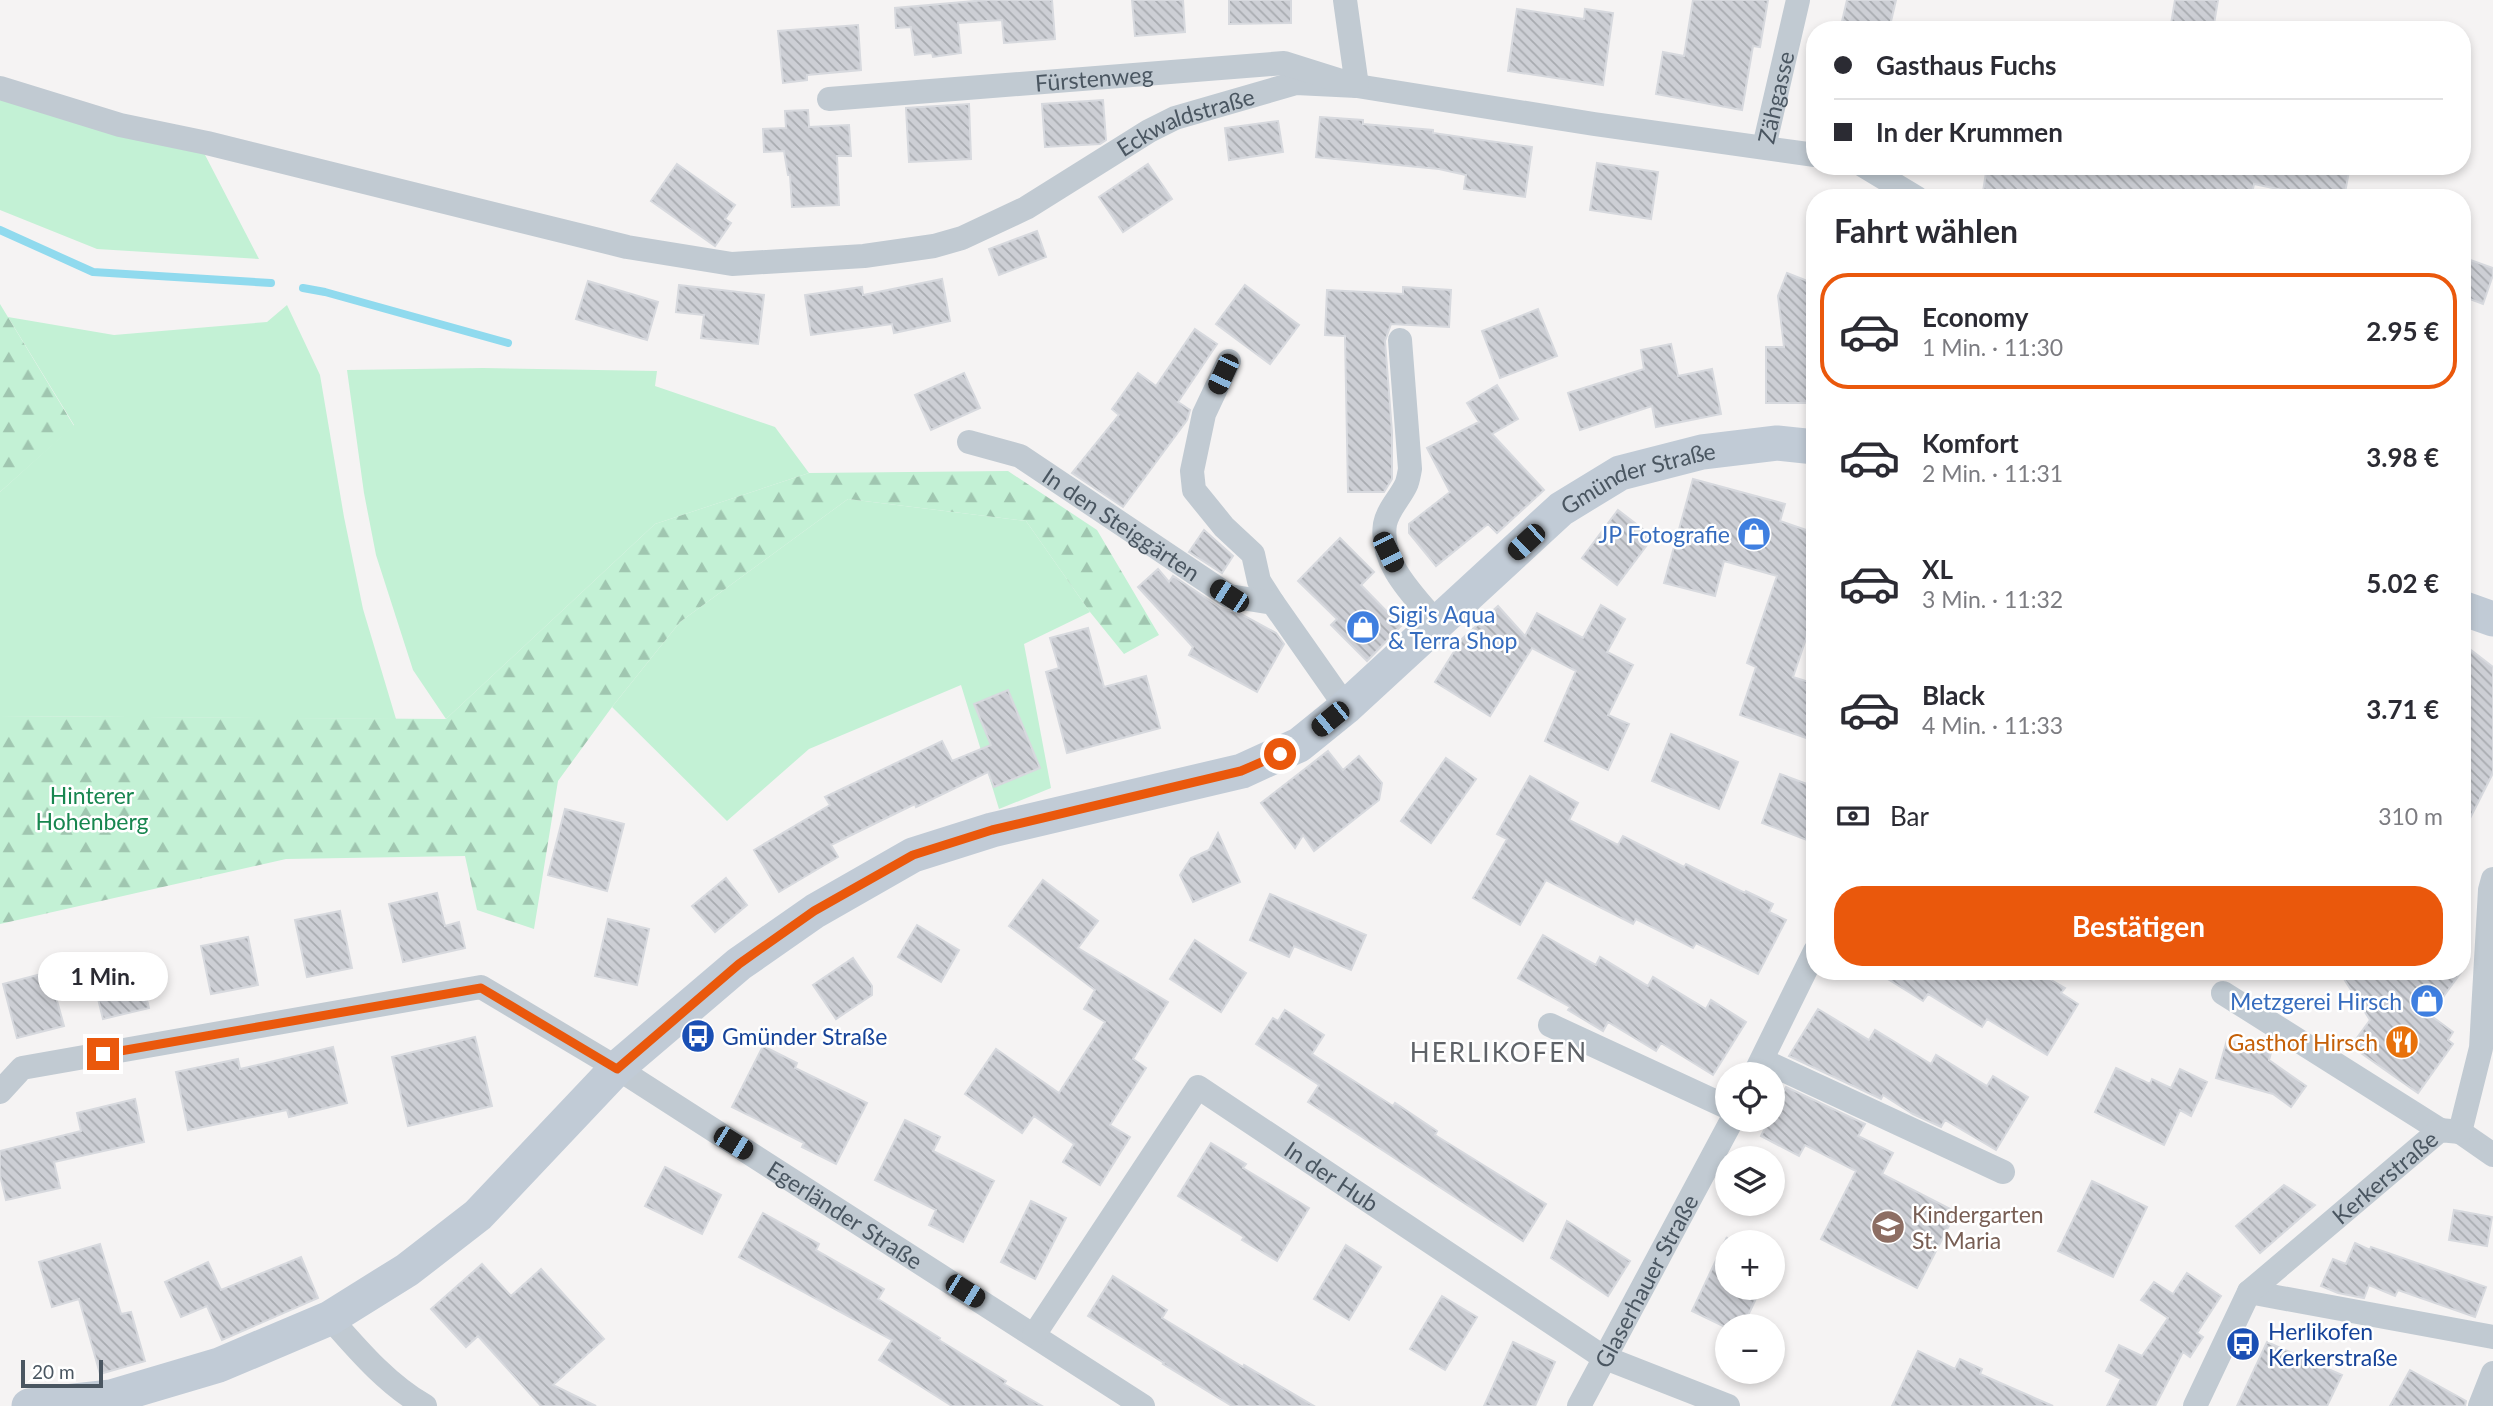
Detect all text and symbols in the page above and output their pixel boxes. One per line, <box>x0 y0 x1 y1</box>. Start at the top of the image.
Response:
street label: Zähgasse <box>1751 49 1800 146</box>
text: Gasthaus Fuchs <box>1876 49 2057 81</box>
street label: Fürstenweg <box>1034 59 1154 97</box>
street label: Eckwaldstraße <box>1111 82 1257 162</box>
text: In der Krummen <box>1876 116 2063 148</box>
text: Fahrt wählen <box>1834 211 2018 250</box>
icon: car <box>1838 300 1901 363</box>
text: Economy <box>1922 301 2028 333</box>
text: 2.95 € <box>2366 315 2439 347</box>
text: 1 Min. · 11:30 <box>1922 333 2063 361</box>
car <box>1205 351 1242 397</box>
icon: car <box>1838 426 1901 489</box>
text: Komfort <box>1922 427 2019 459</box>
street label: Gmünder Straße <box>1555 436 1717 520</box>
text: 3.98 € <box>2366 441 2439 473</box>
text: 2 Min. · 11:31 <box>1922 459 2063 487</box>
street label: In den Steiggärten <box>1037 461 1206 587</box>
shop icon: JP Fotografie <box>1735 515 1773 553</box>
car <box>1504 520 1549 564</box>
place label: JP Fotografie <box>1598 520 1730 548</box>
car <box>1370 529 1407 575</box>
icon: car <box>1838 552 1901 615</box>
text: XL <box>1922 553 1953 585</box>
text: 5.02 € <box>2366 567 2439 599</box>
car <box>1206 576 1253 616</box>
text: 3 Min. · 11:32 <box>1922 585 2063 613</box>
place label: Sigi's Aqua & Terra Shop <box>1388 600 1517 654</box>
shop icon: Sigi's Aqua & Terra Shop <box>1344 608 1382 646</box>
icon: car <box>1838 678 1901 741</box>
text: Black <box>1922 679 1985 711</box>
text: 3.71 € <box>2366 693 2439 725</box>
car <box>1308 698 1353 740</box>
text: 4 Min. · 11:33 <box>1922 711 2063 739</box>
route start <box>1264 738 1296 770</box>
park label: Hinterer Hohenberg <box>35 781 149 835</box>
icon: cash <box>1834 797 1872 835</box>
text: Bar <box>1890 800 1929 832</box>
text: 310 m <box>2378 802 2443 830</box>
button: Bestätigen <box>1834 886 2443 966</box>
callout: 1 Min. <box>38 953 168 1002</box>
text: 1 Min. <box>71 962 135 990</box>
shop icon: Metzgerei Hirsch <box>2408 982 2446 1020</box>
place label: Metzgerei Hirsch <box>2230 987 2402 1015</box>
bus stop icon: Gmünder Straße <box>679 1017 717 1055</box>
place label: Gmünder Straße <box>722 1022 887 1050</box>
restaurant icon: Gasthof Hirsch <box>2383 1023 2421 1061</box>
place label: Gasthof Hirsch <box>2228 1028 2378 1056</box>
district label: HERLIKOFEN <box>1410 1036 1588 1068</box>
route end <box>87 1038 119 1070</box>
map controls <box>1715 1062 1785 1384</box>
button: locate <box>1715 1062 1785 1132</box>
car <box>710 1123 757 1163</box>
street label: Kerkerstraße <box>2326 1124 2443 1230</box>
street label: In der Hub <box>1279 1135 1384 1217</box>
button: layers <box>1715 1146 1785 1216</box>
street label: Egerländer Straße <box>762 1154 928 1275</box>
street label: Glaserhauer Straße <box>1588 1189 1704 1372</box>
place label: Kindergarten St. Maria <box>1912 1200 2044 1254</box>
school or university icon: Kindergarten St. Maria <box>1869 1208 1907 1246</box>
button: + <box>1715 1230 1785 1300</box>
car <box>942 1271 989 1311</box>
button: − <box>1715 1314 1785 1384</box>
place label: Herlikofen Kerkerstraße <box>2268 1317 2398 1371</box>
bus stop icon: Herlikofen Kerkerstraße <box>2224 1325 2262 1363</box>
scale bar <box>21 1357 103 1389</box>
text: 20 m <box>32 1360 75 1383</box>

